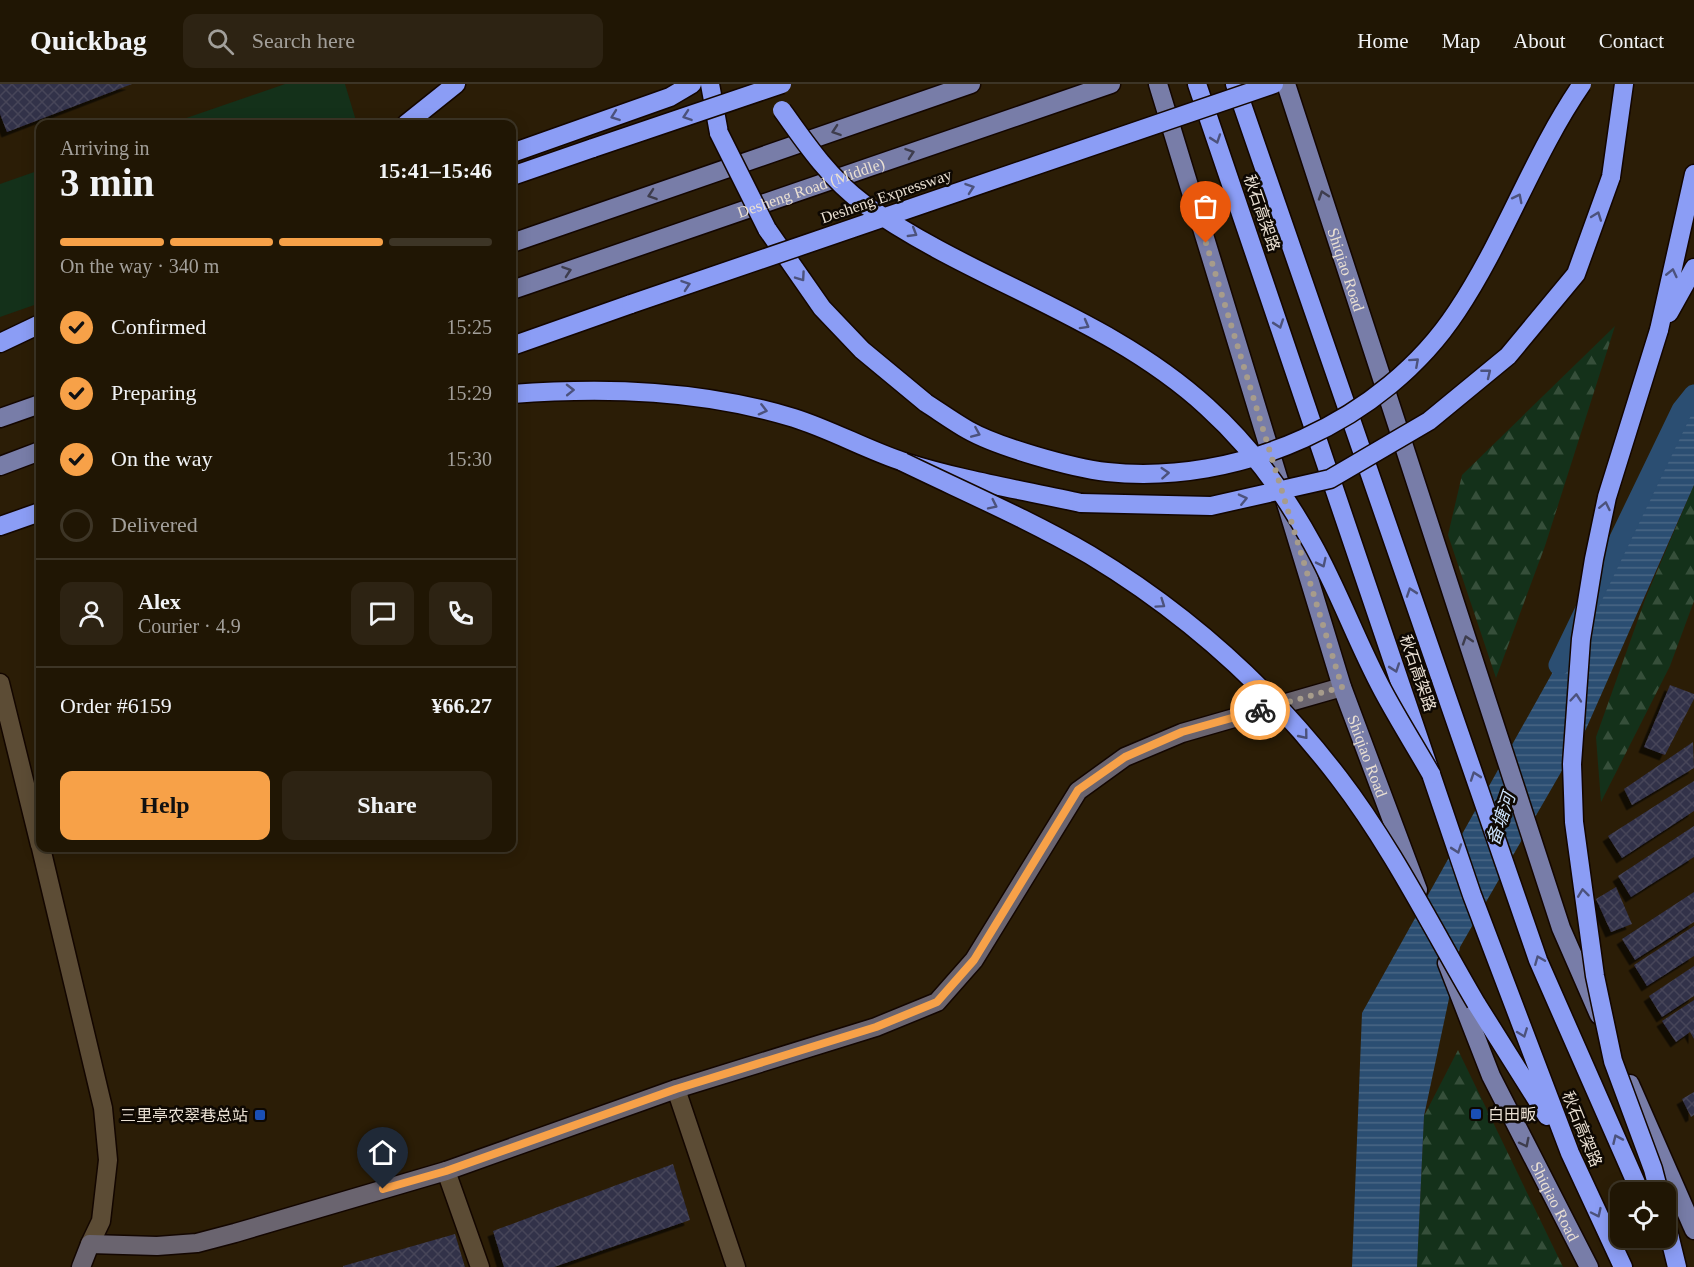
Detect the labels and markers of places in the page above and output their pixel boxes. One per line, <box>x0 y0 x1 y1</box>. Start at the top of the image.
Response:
pin <box>1180 181 1231 243</box>
place label: 白田畈 <box>1488 1106 1536 1123</box>
place label: 三里亭农翠巷总站 <box>120 1107 248 1124</box>
marker: 白田畈 <box>1469 1107 1483 1121</box>
marker: 三里亭农翠巷总站 <box>253 1108 267 1122</box>
pin <box>357 1127 408 1189</box>

